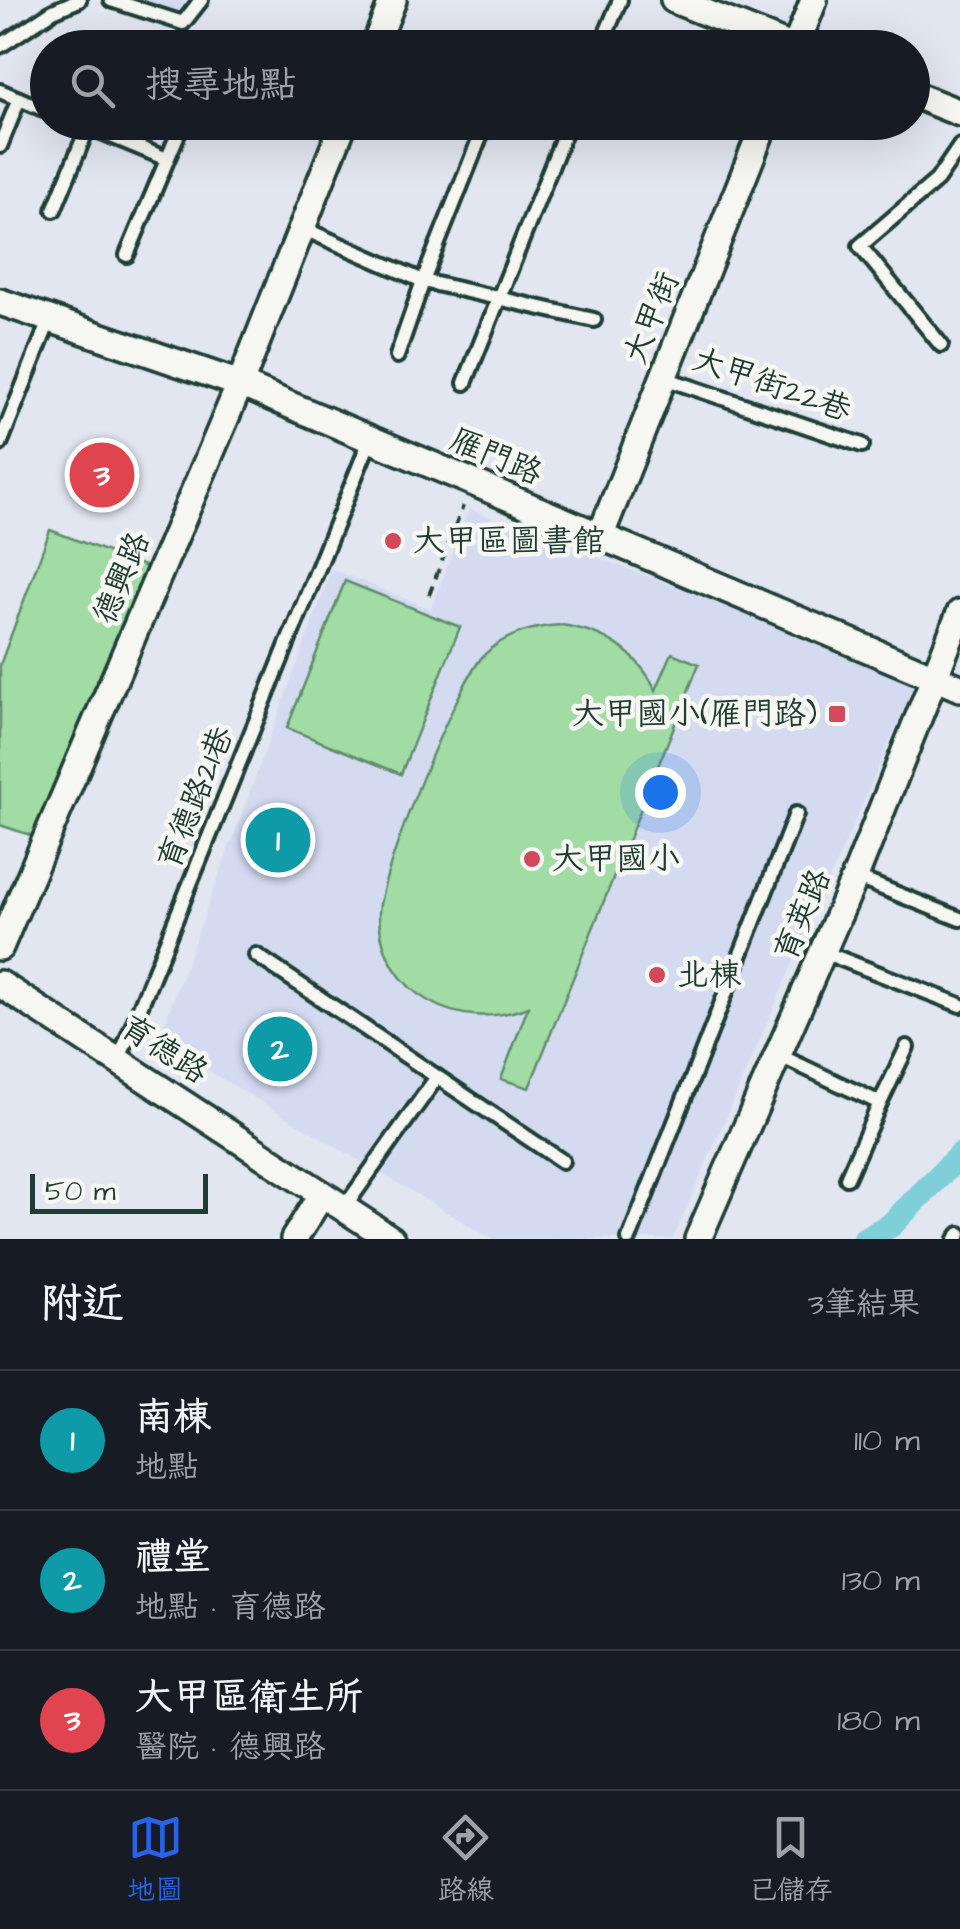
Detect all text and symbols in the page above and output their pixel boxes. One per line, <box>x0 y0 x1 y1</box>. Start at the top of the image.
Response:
search box <box>30 30 930 140</box>
icon: search <box>65 58 120 113</box>
text: 搜尋地點 <box>145 60 297 112</box>
street label: 大甲街 <box>613 265 691 371</box>
street label: 大甲街22巷 <box>687 337 857 433</box>
street label: 雁門路 <box>443 418 549 496</box>
pin: 3 <box>70 438 134 512</box>
place label: 大甲區圖書館 <box>413 519 605 564</box>
street label: 德興路 <box>83 525 161 631</box>
marker: 大甲區圖書館 <box>382 530 404 552</box>
place label: 大甲國小(雁門路) <box>572 692 817 737</box>
marker: 大甲國小(雁門路) <box>826 703 848 725</box>
street label: 育德路21巷 <box>147 720 245 876</box>
your location <box>635 767 686 818</box>
pin: 1 <box>246 802 310 878</box>
place label: 大甲國小 <box>552 837 680 882</box>
marker: 大甲國小 <box>521 848 543 870</box>
street label: 育英路 <box>764 862 842 968</box>
place label: 北棟 <box>677 953 741 998</box>
marker: 北棟 <box>646 964 668 986</box>
street label: 育德路 <box>111 1005 217 1095</box>
pin: 2 <box>248 1012 312 1086</box>
scale bar <box>30 1169 208 1214</box>
text: 50 m <box>45 1172 116 1211</box>
text: 附近 <box>40 1276 124 1334</box>
text: 3筆結果 <box>808 1282 920 1327</box>
text: 南棟 <box>135 1392 211 1444</box>
text: 1 <box>70 1418 75 1463</box>
text: 110 m <box>854 1418 920 1463</box>
text: 地點 <box>135 1445 199 1490</box>
text: 禮堂 <box>135 1532 211 1584</box>
text: 2 <box>63 1558 82 1603</box>
text: 130 m <box>842 1558 920 1603</box>
text: 地點 · 育德路 <box>135 1585 325 1630</box>
text: 大甲區衛生所 <box>135 1672 363 1724</box>
text: 3 <box>64 1698 81 1743</box>
text: 180 m <box>837 1698 920 1743</box>
text: 醫院 · 德興路 <box>135 1725 325 1770</box>
tab: 地圖 <box>127 1810 183 1910</box>
tab: 路線 <box>438 1810 494 1910</box>
tab: 已儲存 <box>749 1810 833 1910</box>

